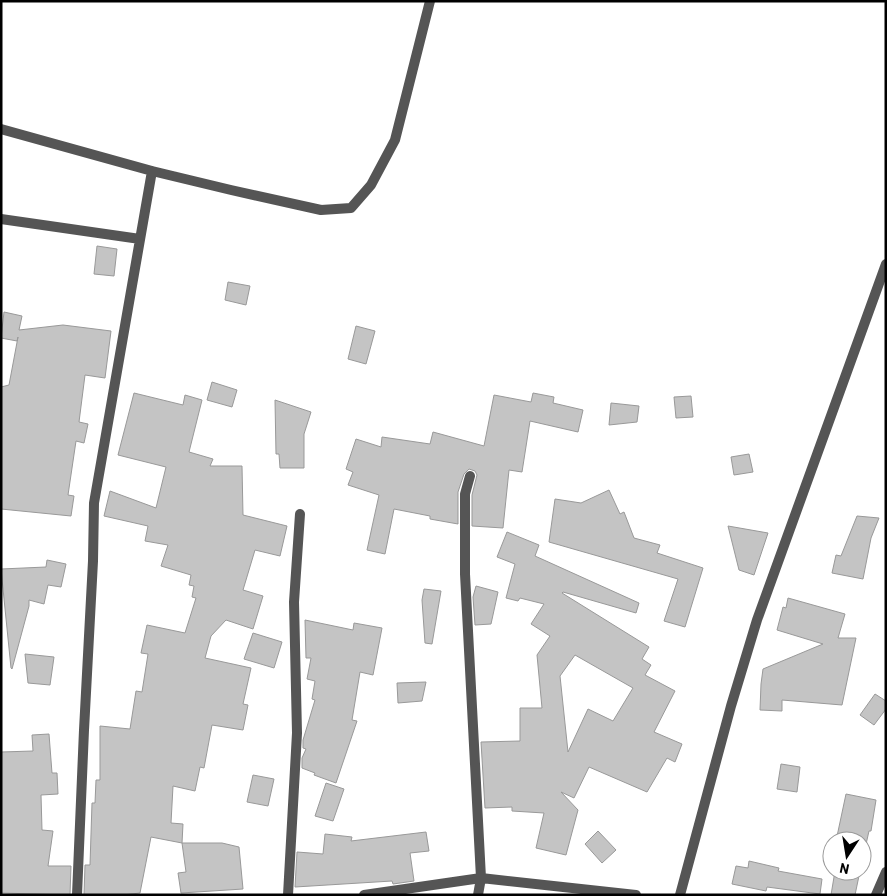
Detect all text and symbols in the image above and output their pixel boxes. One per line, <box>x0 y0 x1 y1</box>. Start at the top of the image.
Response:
north arrow <box>822 831 872 881</box>
text: N <box>838 860 851 878</box>

